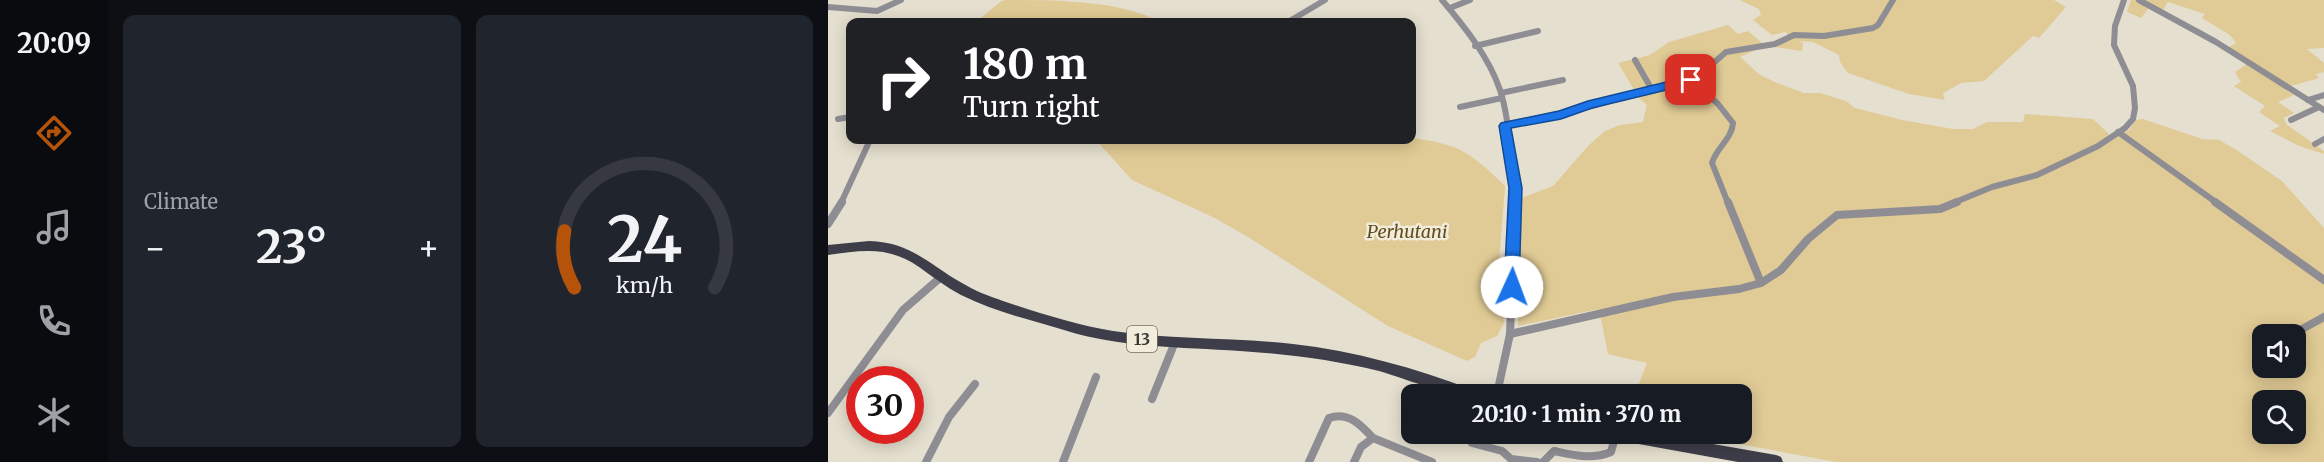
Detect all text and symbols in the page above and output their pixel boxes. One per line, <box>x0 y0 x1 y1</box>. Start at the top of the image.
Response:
text: 20:09 <box>17 26 91 60</box>
text: 180 m <box>963 38 1087 90</box>
icon: right <box>864 42 942 120</box>
pin <box>1665 54 1716 105</box>
icon: arrive <box>1674 63 1707 96</box>
text: Turn right <box>963 90 1100 124</box>
icon: directions <box>33 112 75 154</box>
text: Climate <box>144 189 218 214</box>
text: 24 <box>607 201 682 279</box>
icon: music <box>33 206 75 248</box>
text: 23° <box>256 219 327 275</box>
park label: Perhutani <box>1367 220 1447 243</box>
text: − <box>144 228 166 269</box>
text: + <box>417 228 439 269</box>
position arrow <box>1480 255 1544 319</box>
text: km/h <box>616 272 673 299</box>
icon: phone <box>33 300 75 342</box>
map controls <box>2252 324 2306 444</box>
button: sound <box>2252 324 2306 378</box>
road number: 13 <box>1127 326 1157 352</box>
speed limit sign: 30 <box>846 366 924 444</box>
button: search <box>2252 390 2306 444</box>
icon: climate <box>33 394 75 436</box>
text: 20:10 · 1 min · 370 m <box>1472 400 1681 428</box>

